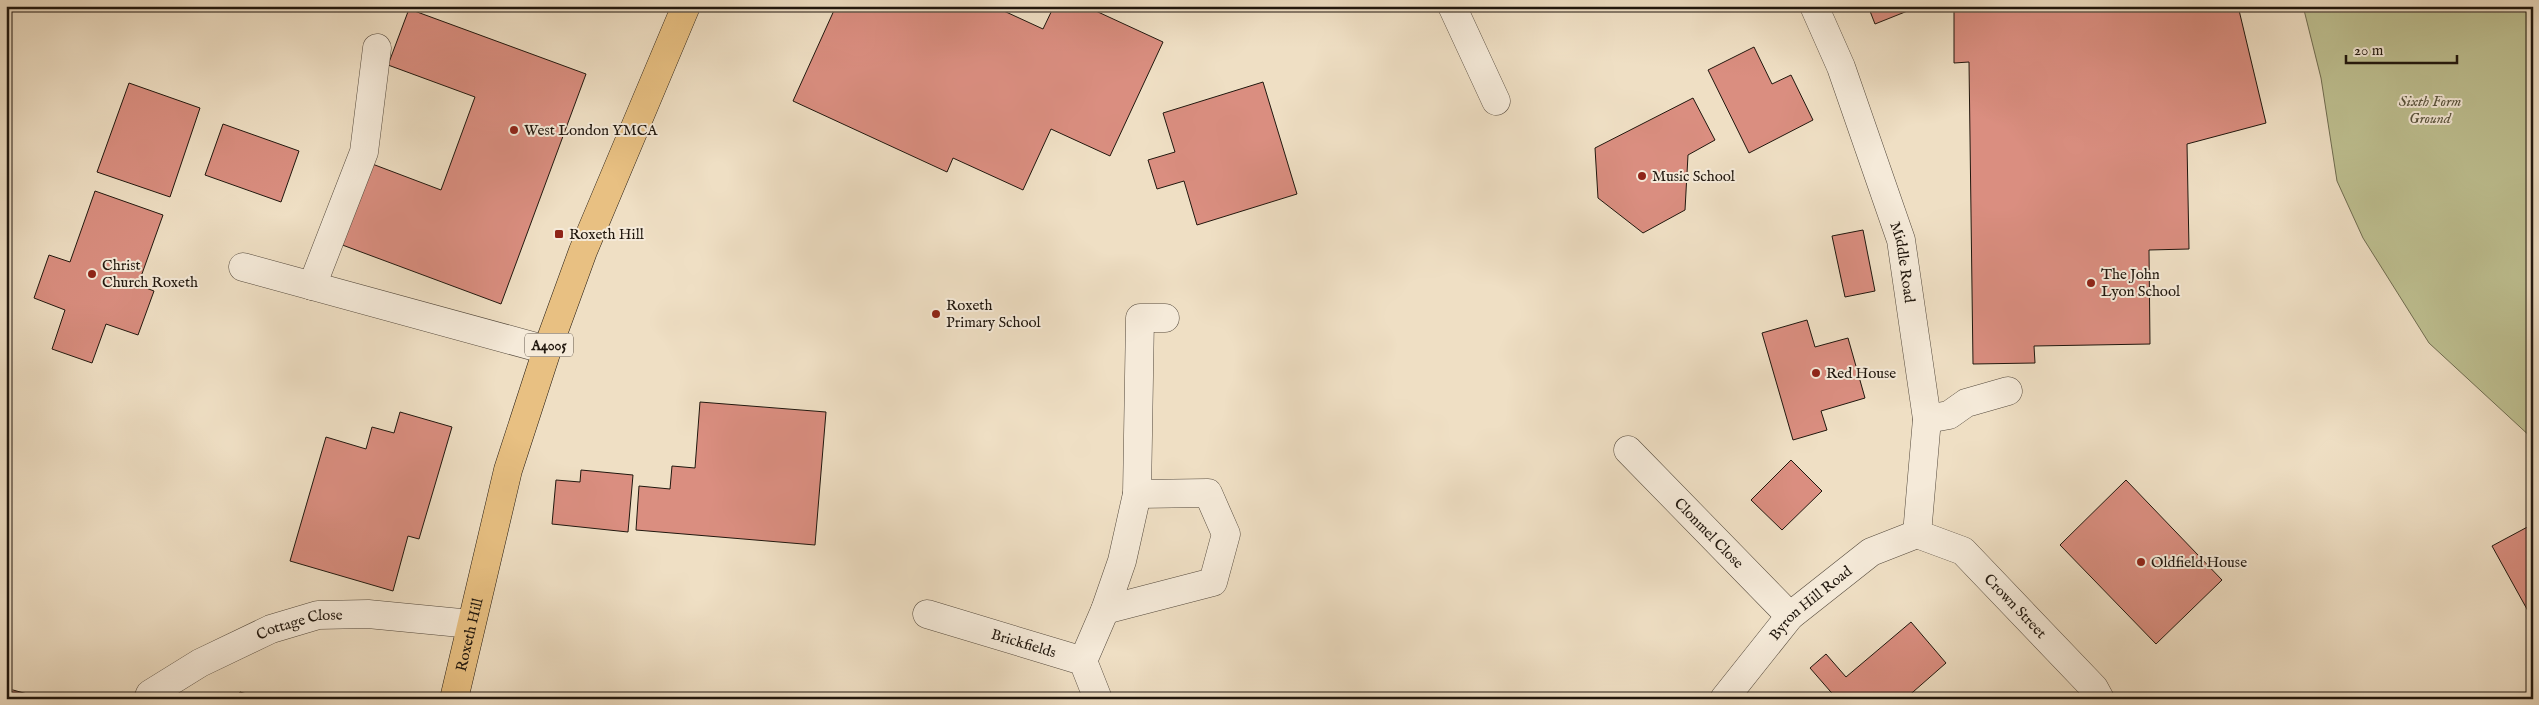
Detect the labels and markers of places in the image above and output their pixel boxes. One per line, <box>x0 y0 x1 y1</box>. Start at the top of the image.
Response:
place label: West London YMCA <box>524 121 658 140</box>
marker: West London YMCA <box>508 124 520 136</box>
place label: Music School <box>1652 167 1736 186</box>
marker: Music School <box>1636 170 1648 182</box>
place label: Roxeth Hill <box>569 225 645 244</box>
marker: Roxeth Hill <box>553 228 565 240</box>
place label: Christ Church Roxeth <box>102 256 198 292</box>
place label: The John Lyon School <box>2101 265 2181 301</box>
marker: Christ Church Roxeth <box>86 268 98 280</box>
marker: The John Lyon School <box>2085 277 2097 289</box>
place label: Roxeth Primary School <box>946 296 1042 332</box>
marker: Roxeth Primary School <box>930 308 942 320</box>
place label: Red House <box>1826 364 1896 383</box>
marker: Red House <box>1810 367 1822 379</box>
place label: Oldfield House <box>2151 553 2247 572</box>
marker: Oldfield House <box>2135 556 2147 568</box>

